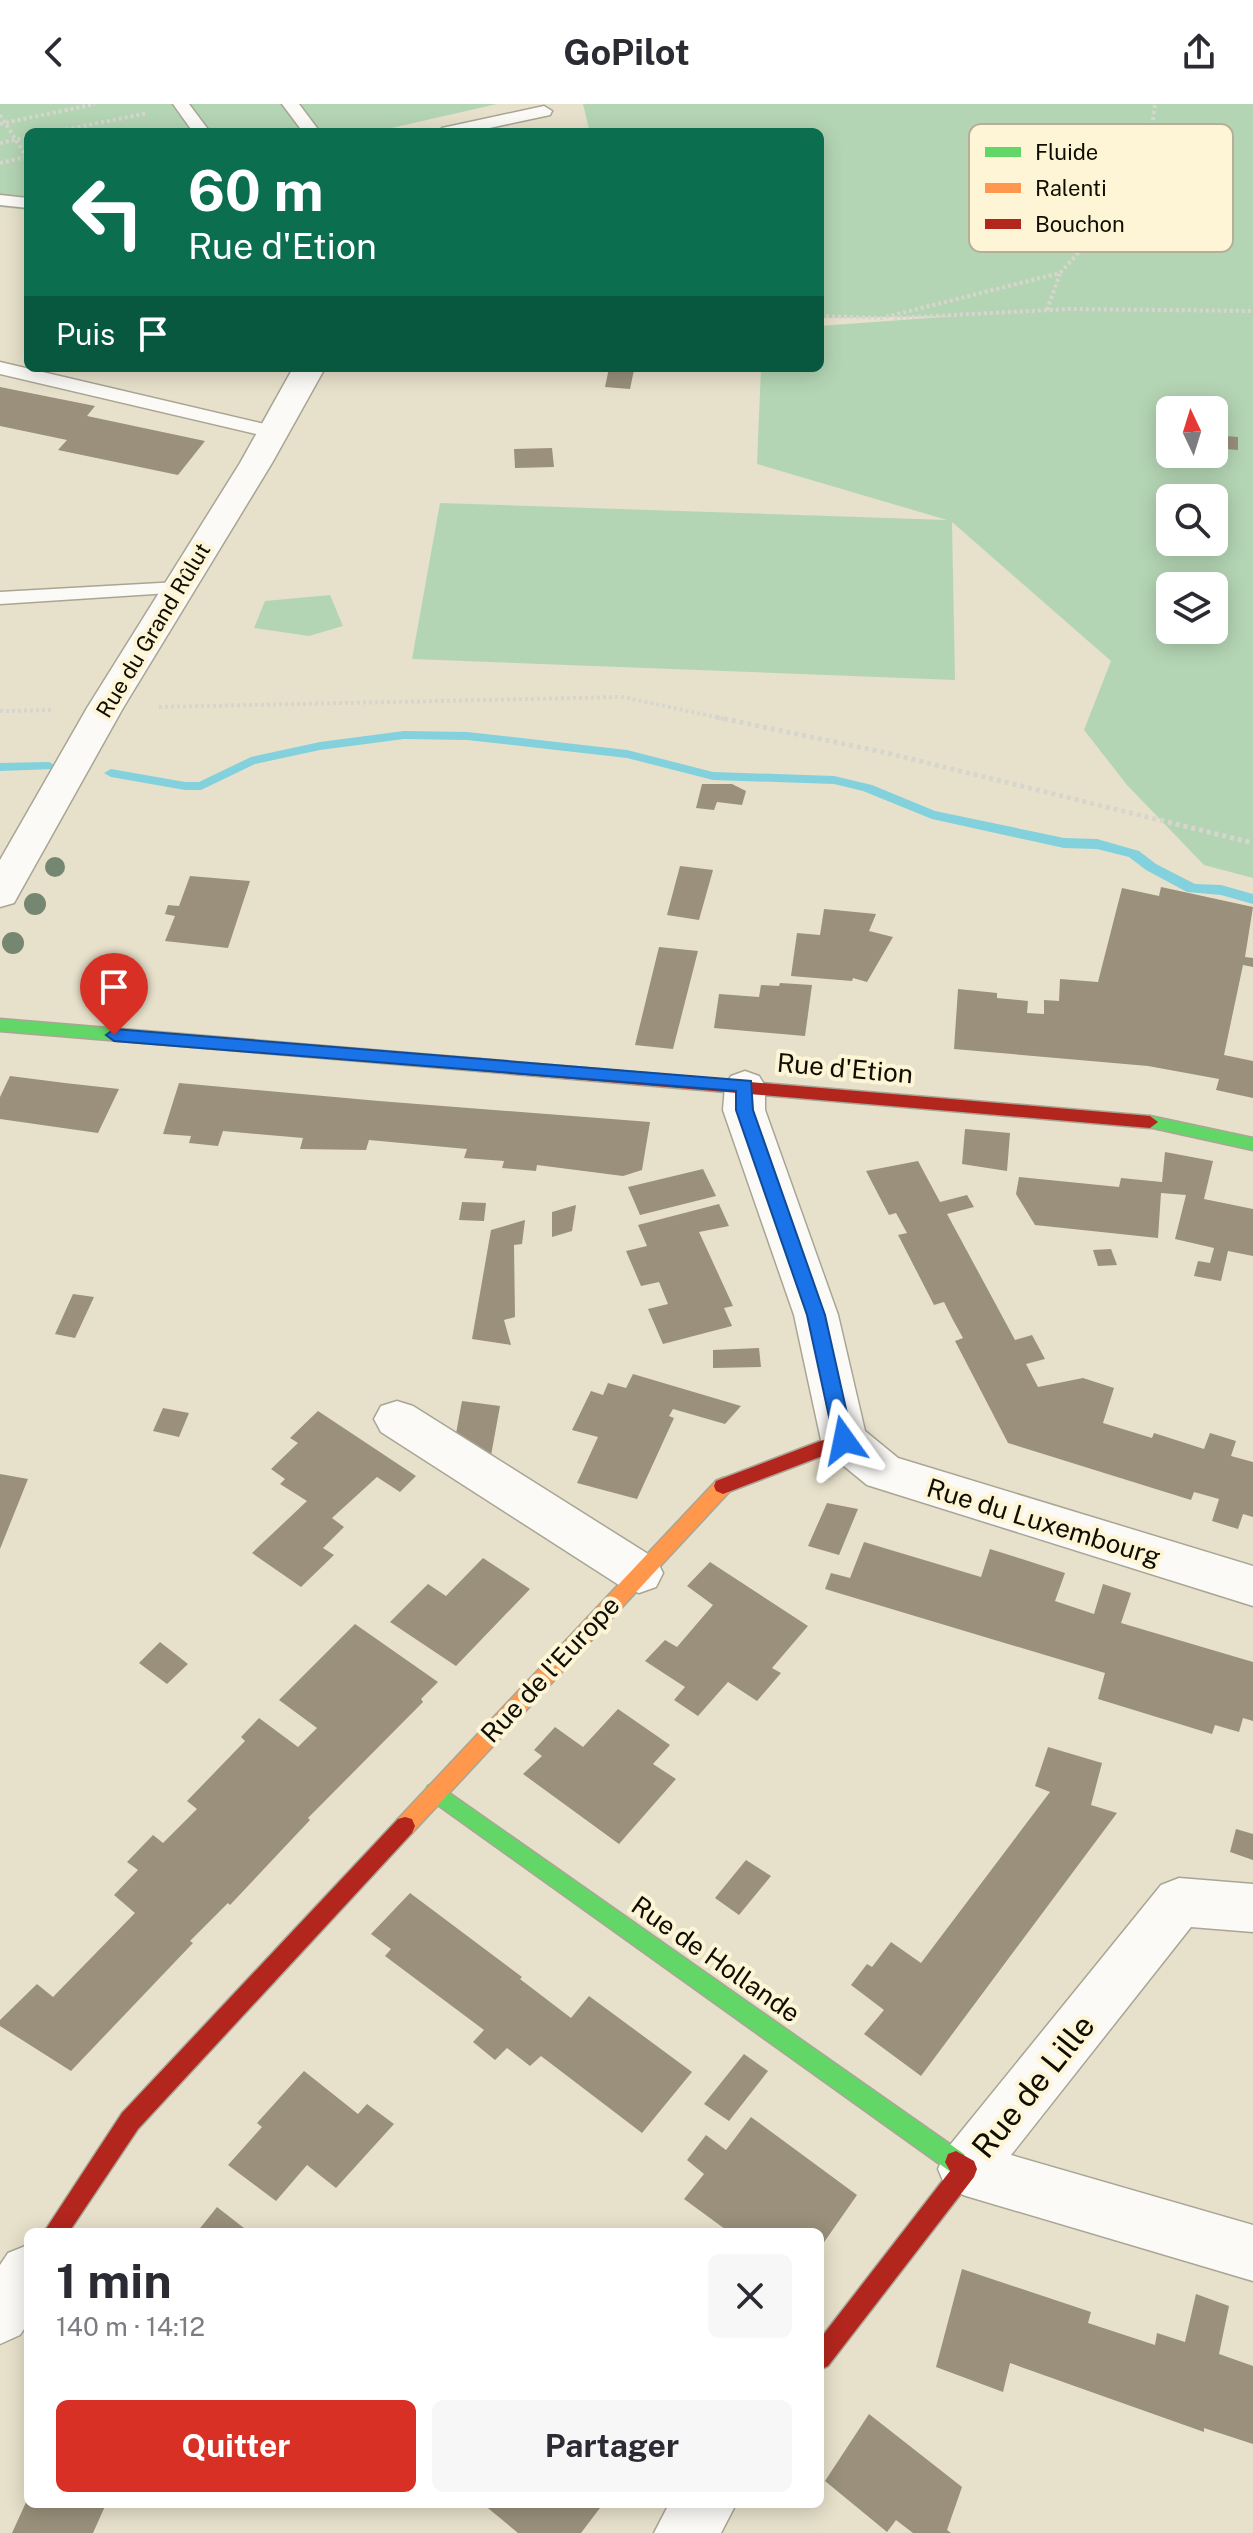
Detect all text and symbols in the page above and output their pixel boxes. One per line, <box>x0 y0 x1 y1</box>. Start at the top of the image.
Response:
icon: back <box>32 30 76 74</box>
icon: share <box>1177 30 1221 74</box>
text: GoPilot <box>563 31 690 73</box>
legend <box>969 124 1233 252</box>
text: Fluide <box>1035 139 1098 165</box>
text: 60 m <box>188 158 324 224</box>
icon: left <box>56 160 160 264</box>
text: Ralenti <box>1035 175 1107 201</box>
text: Bouchon <box>1035 211 1125 237</box>
text: Rue d'Etion <box>188 225 377 267</box>
icon: arrive <box>131 312 175 356</box>
text: Puis <box>56 316 115 352</box>
north arrow <box>1156 396 1228 468</box>
map controls <box>1156 396 1228 644</box>
button: search <box>1156 484 1228 556</box>
street label: Rue du Grand Rûlut <box>91 538 215 722</box>
button: layers <box>1156 572 1228 644</box>
pin <box>80 953 148 1035</box>
icon: arrive <box>92 965 136 1009</box>
street label: Rue d'Etion <box>776 1047 914 1089</box>
position arrow <box>802 1398 886 1482</box>
street label: Rue du Luxembourg <box>923 1472 1165 1572</box>
street label: Rue de l'Europe <box>474 1589 626 1749</box>
street label: Rue de Hollande <box>626 1889 806 2029</box>
street label: Rue de Lille <box>964 2007 1102 2165</box>
text: 1 min <box>56 2252 172 2309</box>
button: close <box>708 2254 792 2338</box>
text: 140 m · 14:12 <box>56 2311 205 2342</box>
button: Quitter <box>56 2400 416 2492</box>
button: Partager <box>432 2400 792 2492</box>

